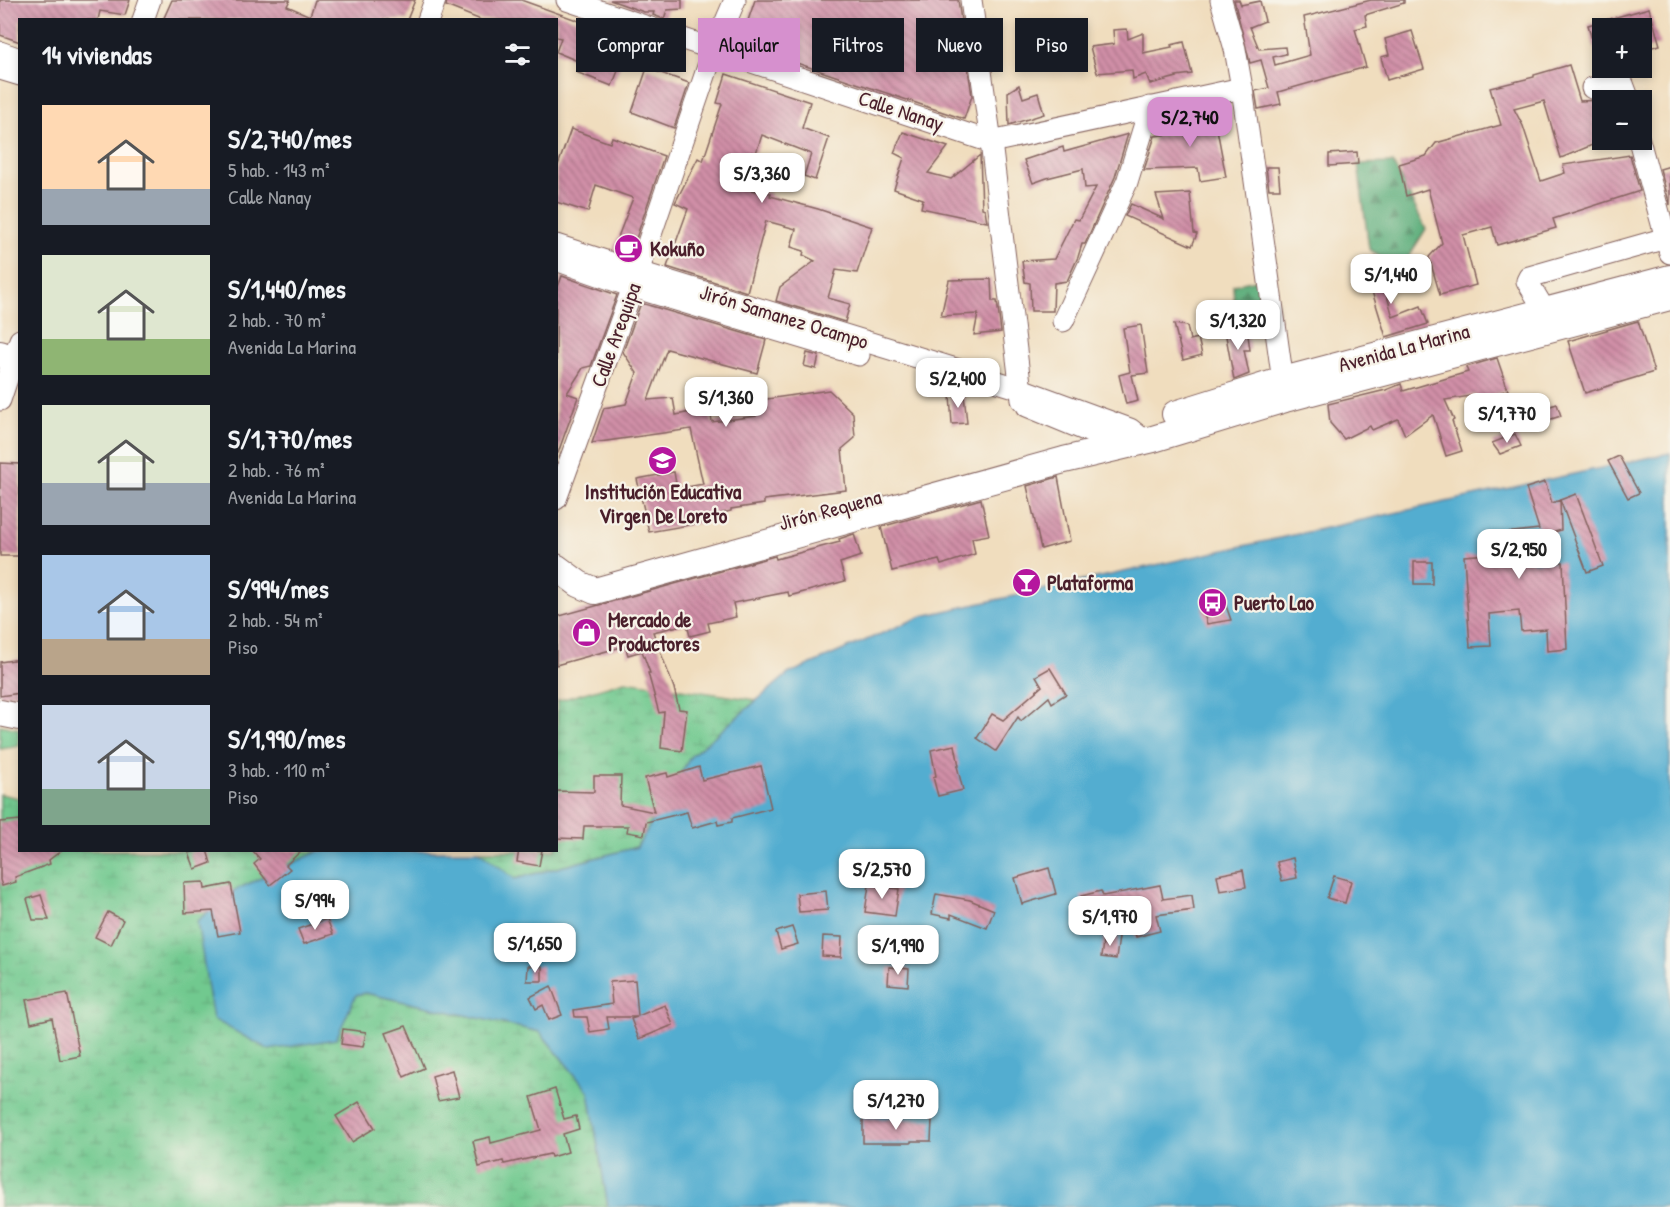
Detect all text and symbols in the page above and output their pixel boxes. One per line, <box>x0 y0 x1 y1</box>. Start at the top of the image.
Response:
chip: Comprar <box>576 18 686 72</box>
chip: Alquilar <box>698 18 800 72</box>
chip: Filtros <box>812 18 904 72</box>
chip: Nuevo <box>916 18 1003 72</box>
chip: Piso <box>1015 18 1088 72</box>
map controls <box>1592 18 1652 150</box>
button: + <box>1592 18 1652 78</box>
text: 14 viviendas <box>42 37 152 72</box>
icon: filters <box>501 38 534 71</box>
street label: Calle Nanay <box>855 83 948 138</box>
button: − <box>1592 90 1652 150</box>
pin: S/2,740 <box>1135 97 1245 148</box>
text: S/2,740 <box>1161 103 1219 130</box>
text: S/2,740/mes <box>228 121 352 156</box>
icon: home <box>90 129 162 201</box>
pin: S/3,360 <box>707 153 817 204</box>
text: 5 hab. · 143 m² <box>228 156 330 183</box>
text: S/3,360 <box>734 159 790 186</box>
text: Calle Nanay <box>228 183 312 210</box>
cafe icon: Kokuño <box>613 233 645 265</box>
place label: Kokuño <box>650 234 705 263</box>
pin: S/1,440 <box>1336 254 1446 305</box>
text: S/1,440 <box>1365 260 1417 287</box>
text: S/1,440/mes <box>228 271 346 306</box>
street label: Jirón Samanez Ocampo <box>696 277 872 356</box>
icon: home <box>90 279 162 351</box>
street label: Calle Arequipa <box>583 279 648 391</box>
pin: S/1,320 <box>1183 300 1293 351</box>
text: 2 hab. · 70 m² <box>228 306 326 333</box>
text: S/1,320 <box>1210 306 1266 333</box>
street label: Avenida La Marina <box>1335 316 1473 379</box>
text: Avenida La Marina <box>228 333 356 360</box>
pin: S/2,400 <box>903 358 1013 409</box>
text: S/2,400 <box>930 364 986 391</box>
pin: S/1,360 <box>671 377 781 428</box>
text: S/1,360 <box>699 383 753 410</box>
pin: S/1,770 <box>1452 393 1562 444</box>
text: S/1,770 <box>1478 399 1536 426</box>
text: S/1,770/mes <box>228 421 352 456</box>
icon: home <box>90 429 162 501</box>
school or university icon: Institución Educativa Virgen De Loreto <box>647 445 679 477</box>
text: 2 hab. · 76 m² <box>228 456 325 483</box>
place label: Institución Educativa Virgen De Loreto <box>585 477 742 531</box>
street label: Jirón Requena <box>775 482 885 537</box>
text: Avenida La Marina <box>228 483 356 510</box>
pin: S/2,950 <box>1464 529 1574 580</box>
text: S/2,950 <box>1491 535 1547 562</box>
bar icon: Plataforma <box>1010 567 1042 599</box>
place label: Plataforma <box>1047 568 1134 597</box>
text: S/994/mes <box>228 571 329 606</box>
icon: home <box>90 579 162 651</box>
bus stop icon: Puerto Lao <box>1197 587 1229 619</box>
place label: Puerto Lao <box>1234 588 1315 617</box>
place label: Mercado de Productores <box>608 605 700 658</box>
text: 2 hab. · 54 m² <box>228 606 323 633</box>
shop icon: Mercado de Productores <box>571 616 603 648</box>
text: Piso <box>228 633 258 660</box>
text: S/1,990/mes <box>228 721 345 756</box>
icon: home <box>90 729 162 801</box>
text: 3 hab. · 110 m² <box>228 756 330 783</box>
text: Piso <box>228 783 258 810</box>
pin: S/2,570 <box>827 849 937 900</box>
text: S/2,570 <box>853 855 911 882</box>
pin: S/994 <box>273 880 357 931</box>
text: S/994 <box>295 886 335 913</box>
pin: S/1,970 <box>1055 896 1165 947</box>
text: S/1,970 <box>1082 902 1138 929</box>
pin: S/1,650 <box>480 923 590 974</box>
pin: S/1,990 <box>843 925 953 976</box>
text: S/1,650 <box>508 929 562 956</box>
text: S/1,990 <box>872 931 924 958</box>
pin: S/1,270 <box>841 1080 951 1131</box>
text: S/1,270 <box>867 1086 925 1113</box>

